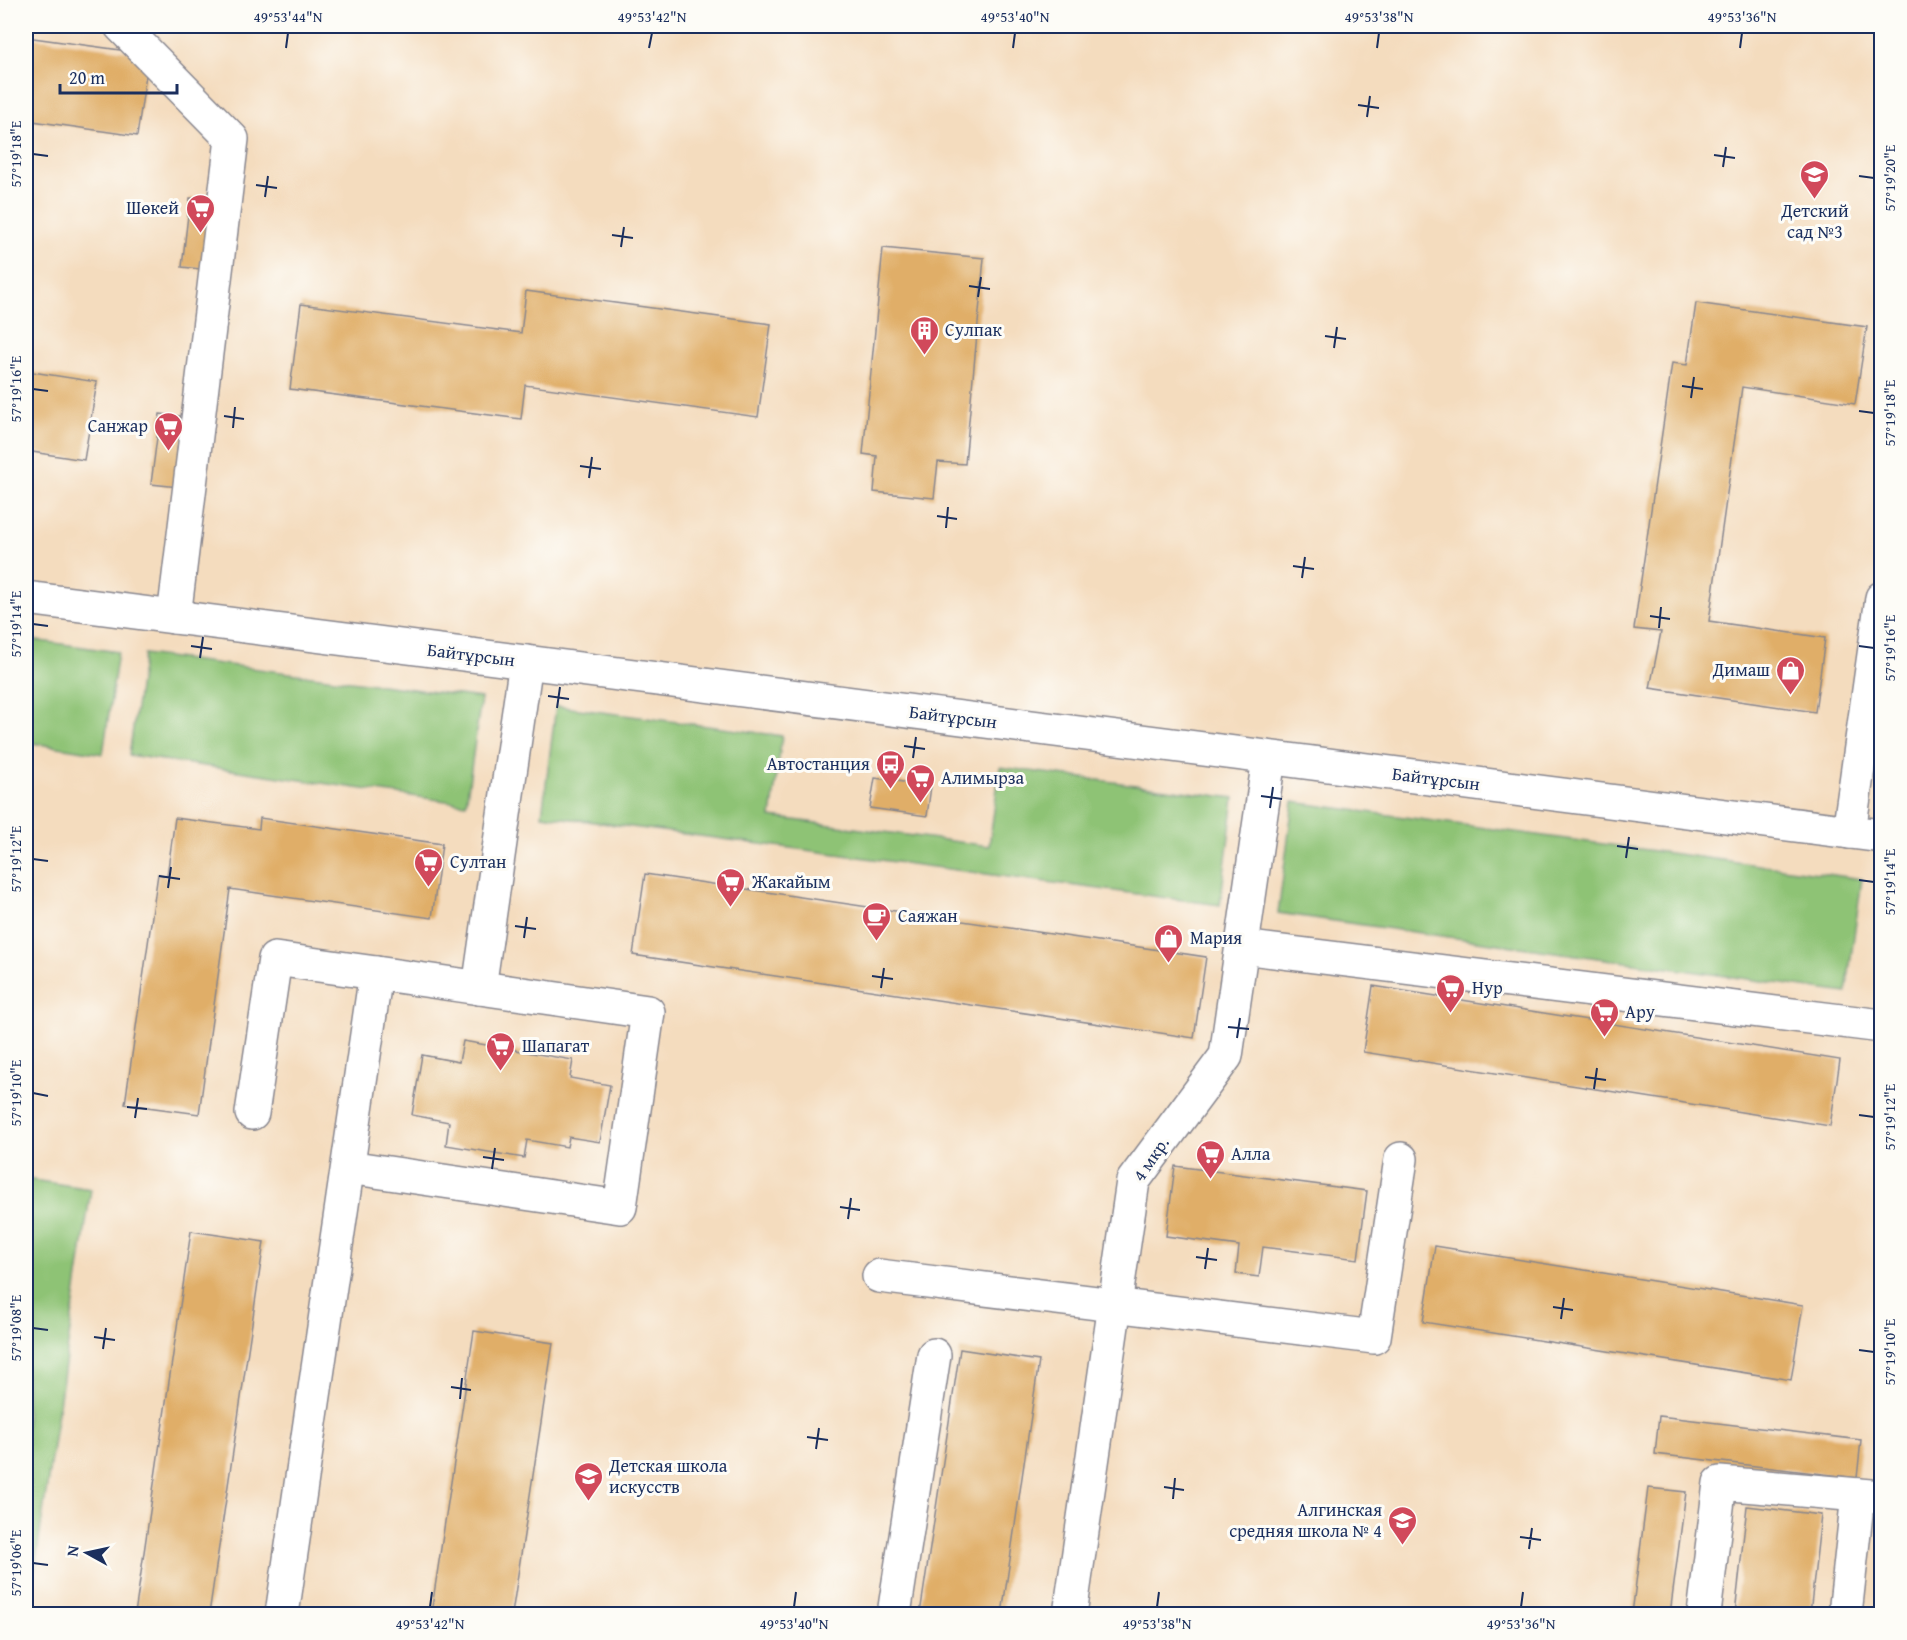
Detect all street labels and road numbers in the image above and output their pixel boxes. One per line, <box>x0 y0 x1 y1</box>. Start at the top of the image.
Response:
street label: Байтұрсын <box>426 636 517 673</box>
street label: Байтұрсын <box>908 698 999 735</box>
street label: Байтұрсын <box>1391 760 1482 797</box>
street label: 4 мкр. <box>1126 1131 1175 1187</box>

